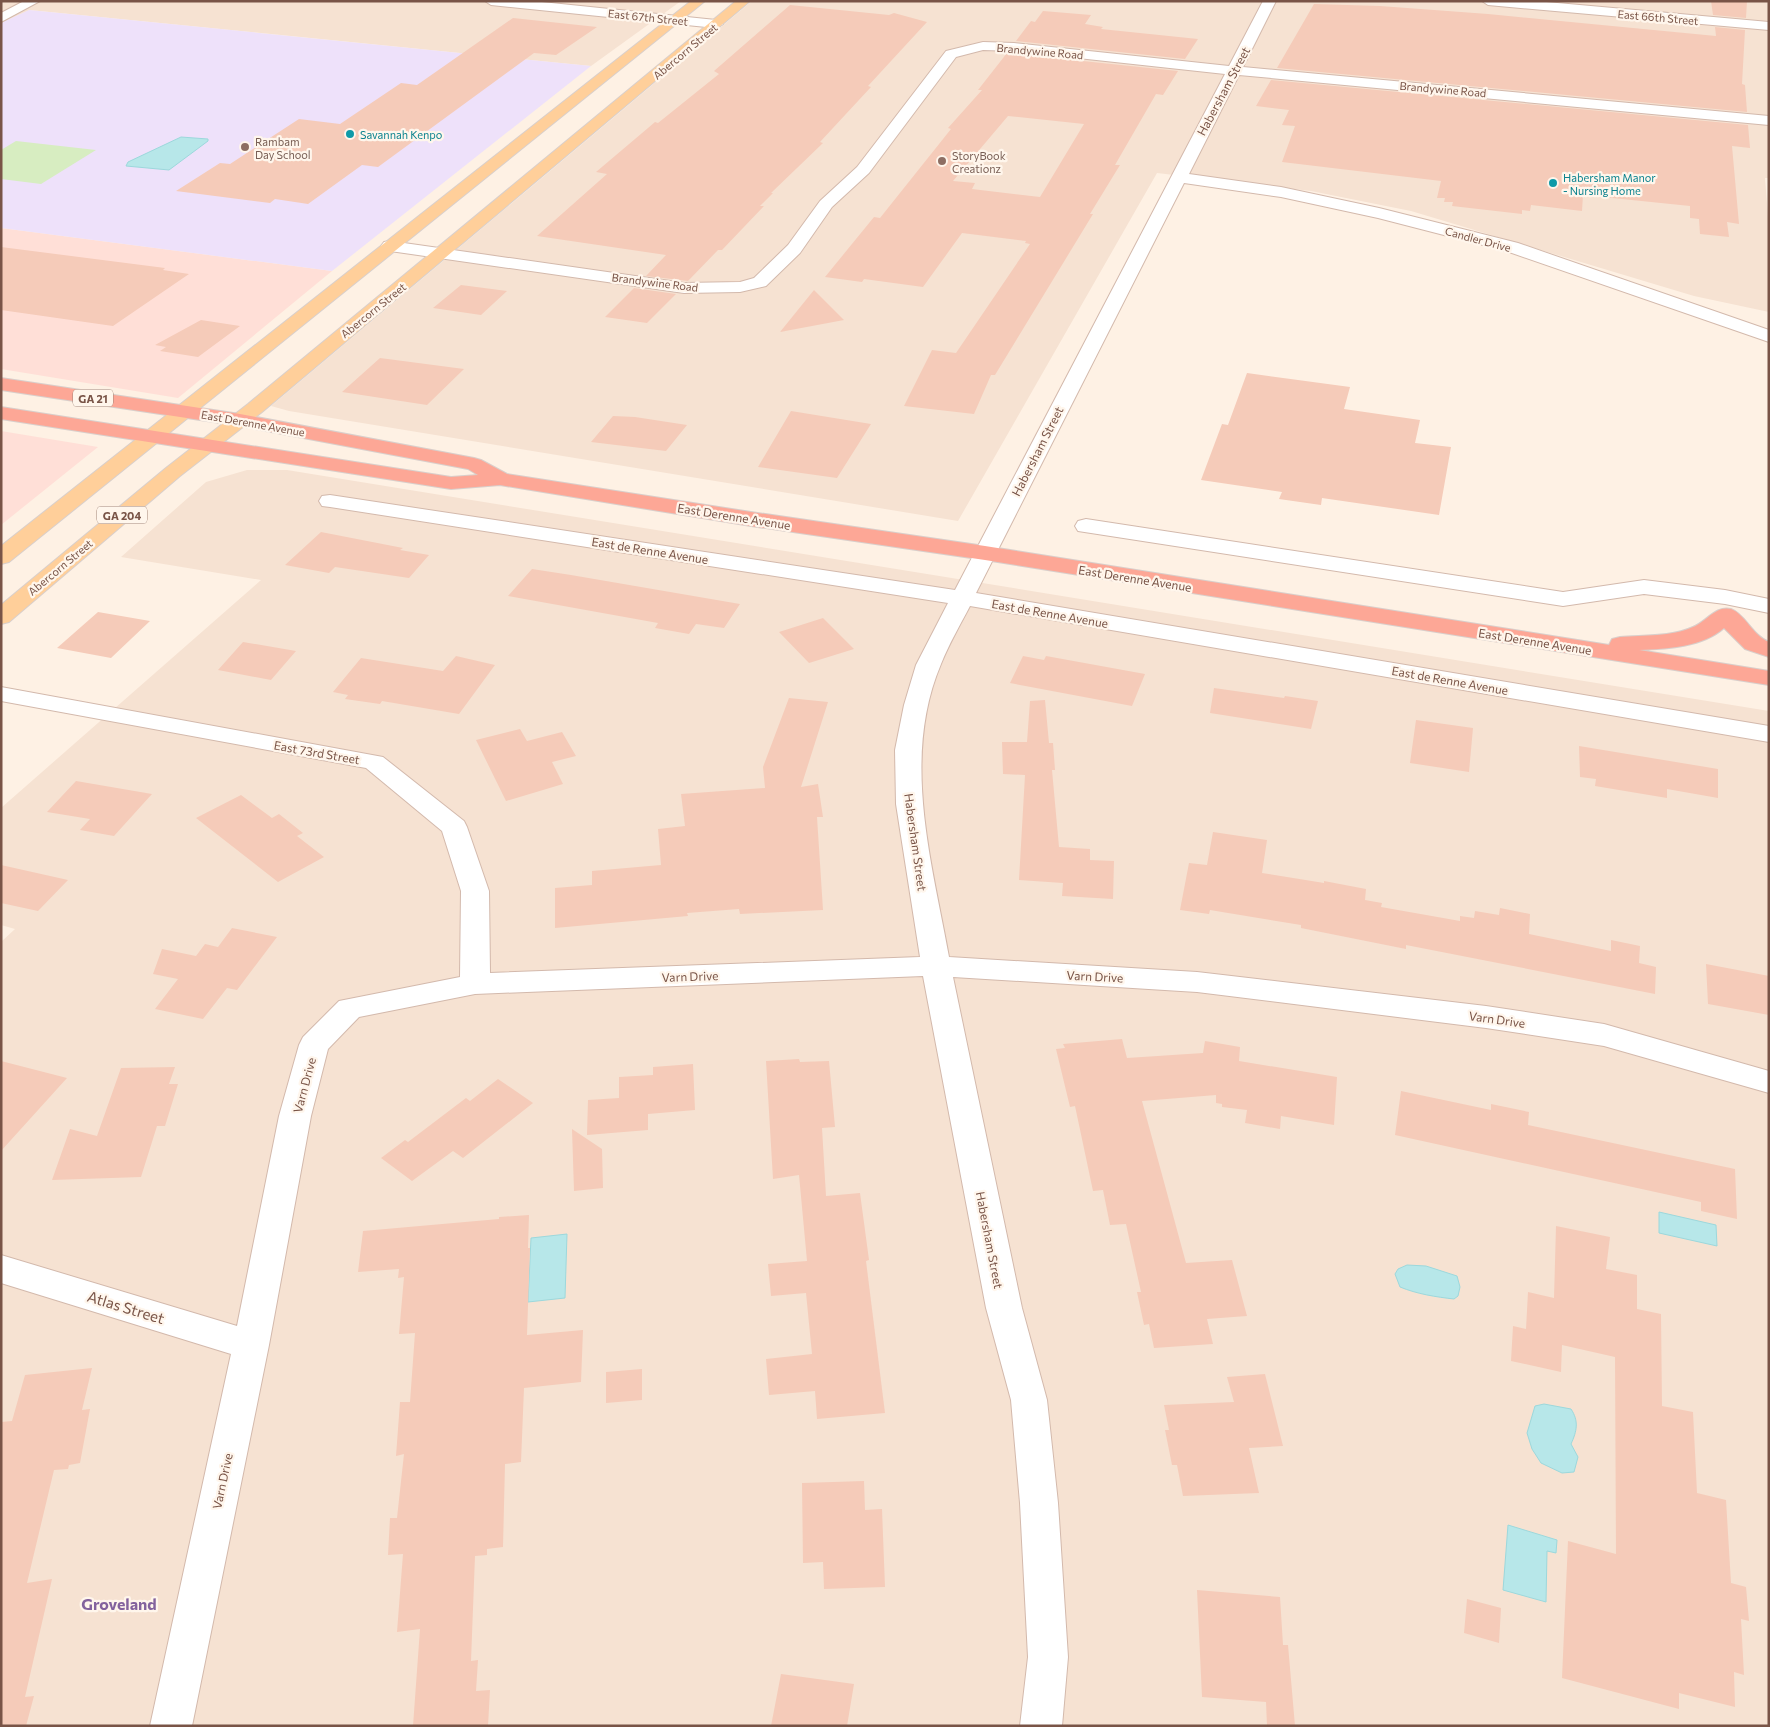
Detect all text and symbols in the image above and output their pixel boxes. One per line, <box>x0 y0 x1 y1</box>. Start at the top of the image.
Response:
street label: East 67th Street <box>607 6 689 28</box>
street label: East 66th Street <box>1617 7 1700 27</box>
street label: Abercorn Street <box>650 20 720 82</box>
street label: Brandywine Road <box>996 41 1084 61</box>
street label: Habersham Street <box>1194 44 1252 138</box>
street label: Brandywine Road <box>1399 79 1487 99</box>
marker: Savannah Kenpo <box>344 128 356 140</box>
place label: Savannah Kenpo <box>360 128 443 141</box>
place label: Rambam Day School <box>255 135 311 161</box>
marker: Rambam Day School <box>239 141 251 153</box>
place label: StoryBook Creationz <box>952 149 1006 175</box>
marker: StoryBook Creationz <box>936 155 948 167</box>
place label: Habersham Manor - Nursing Home <box>1563 171 1656 197</box>
marker: Habersham Manor - Nursing Home <box>1547 177 1559 189</box>
street label: Candler Drive <box>1444 224 1513 254</box>
street label: Brandywine Road <box>611 270 699 294</box>
street label: Abercorn Street <box>338 279 409 340</box>
road number: GA 21 <box>73 389 113 406</box>
street label: Habersham Street <box>1008 404 1066 498</box>
street label: East Derenne Avenue <box>200 407 306 439</box>
street label: East Derenne Avenue <box>676 500 792 532</box>
road number: GA 204 <box>97 506 147 524</box>
street label: East de Renne Avenue <box>591 534 709 566</box>
street label: Abercorn Street <box>25 536 95 598</box>
street label: East Derenne Avenue <box>1077 562 1193 594</box>
street label: East de Renne Avenue <box>991 596 1109 630</box>
street label: East Derenne Avenue <box>1477 625 1593 657</box>
street label: East de Renne Avenue <box>1391 663 1509 697</box>
street label: East 73rd Street <box>273 738 361 766</box>
street label: Habersham Street <box>902 792 930 892</box>
street label: Varn Drive <box>661 968 719 984</box>
street label: Varn Drive <box>1066 968 1124 984</box>
street label: Varn Drive <box>1468 1008 1526 1030</box>
street label: Varn Drive <box>290 1056 318 1114</box>
street label: Habersham Street <box>974 1190 1006 1290</box>
street label: Atlas Street <box>85 1287 167 1327</box>
street label: Varn Drive <box>209 1452 235 1510</box>
district label: Groveland <box>81 1594 157 1613</box>

